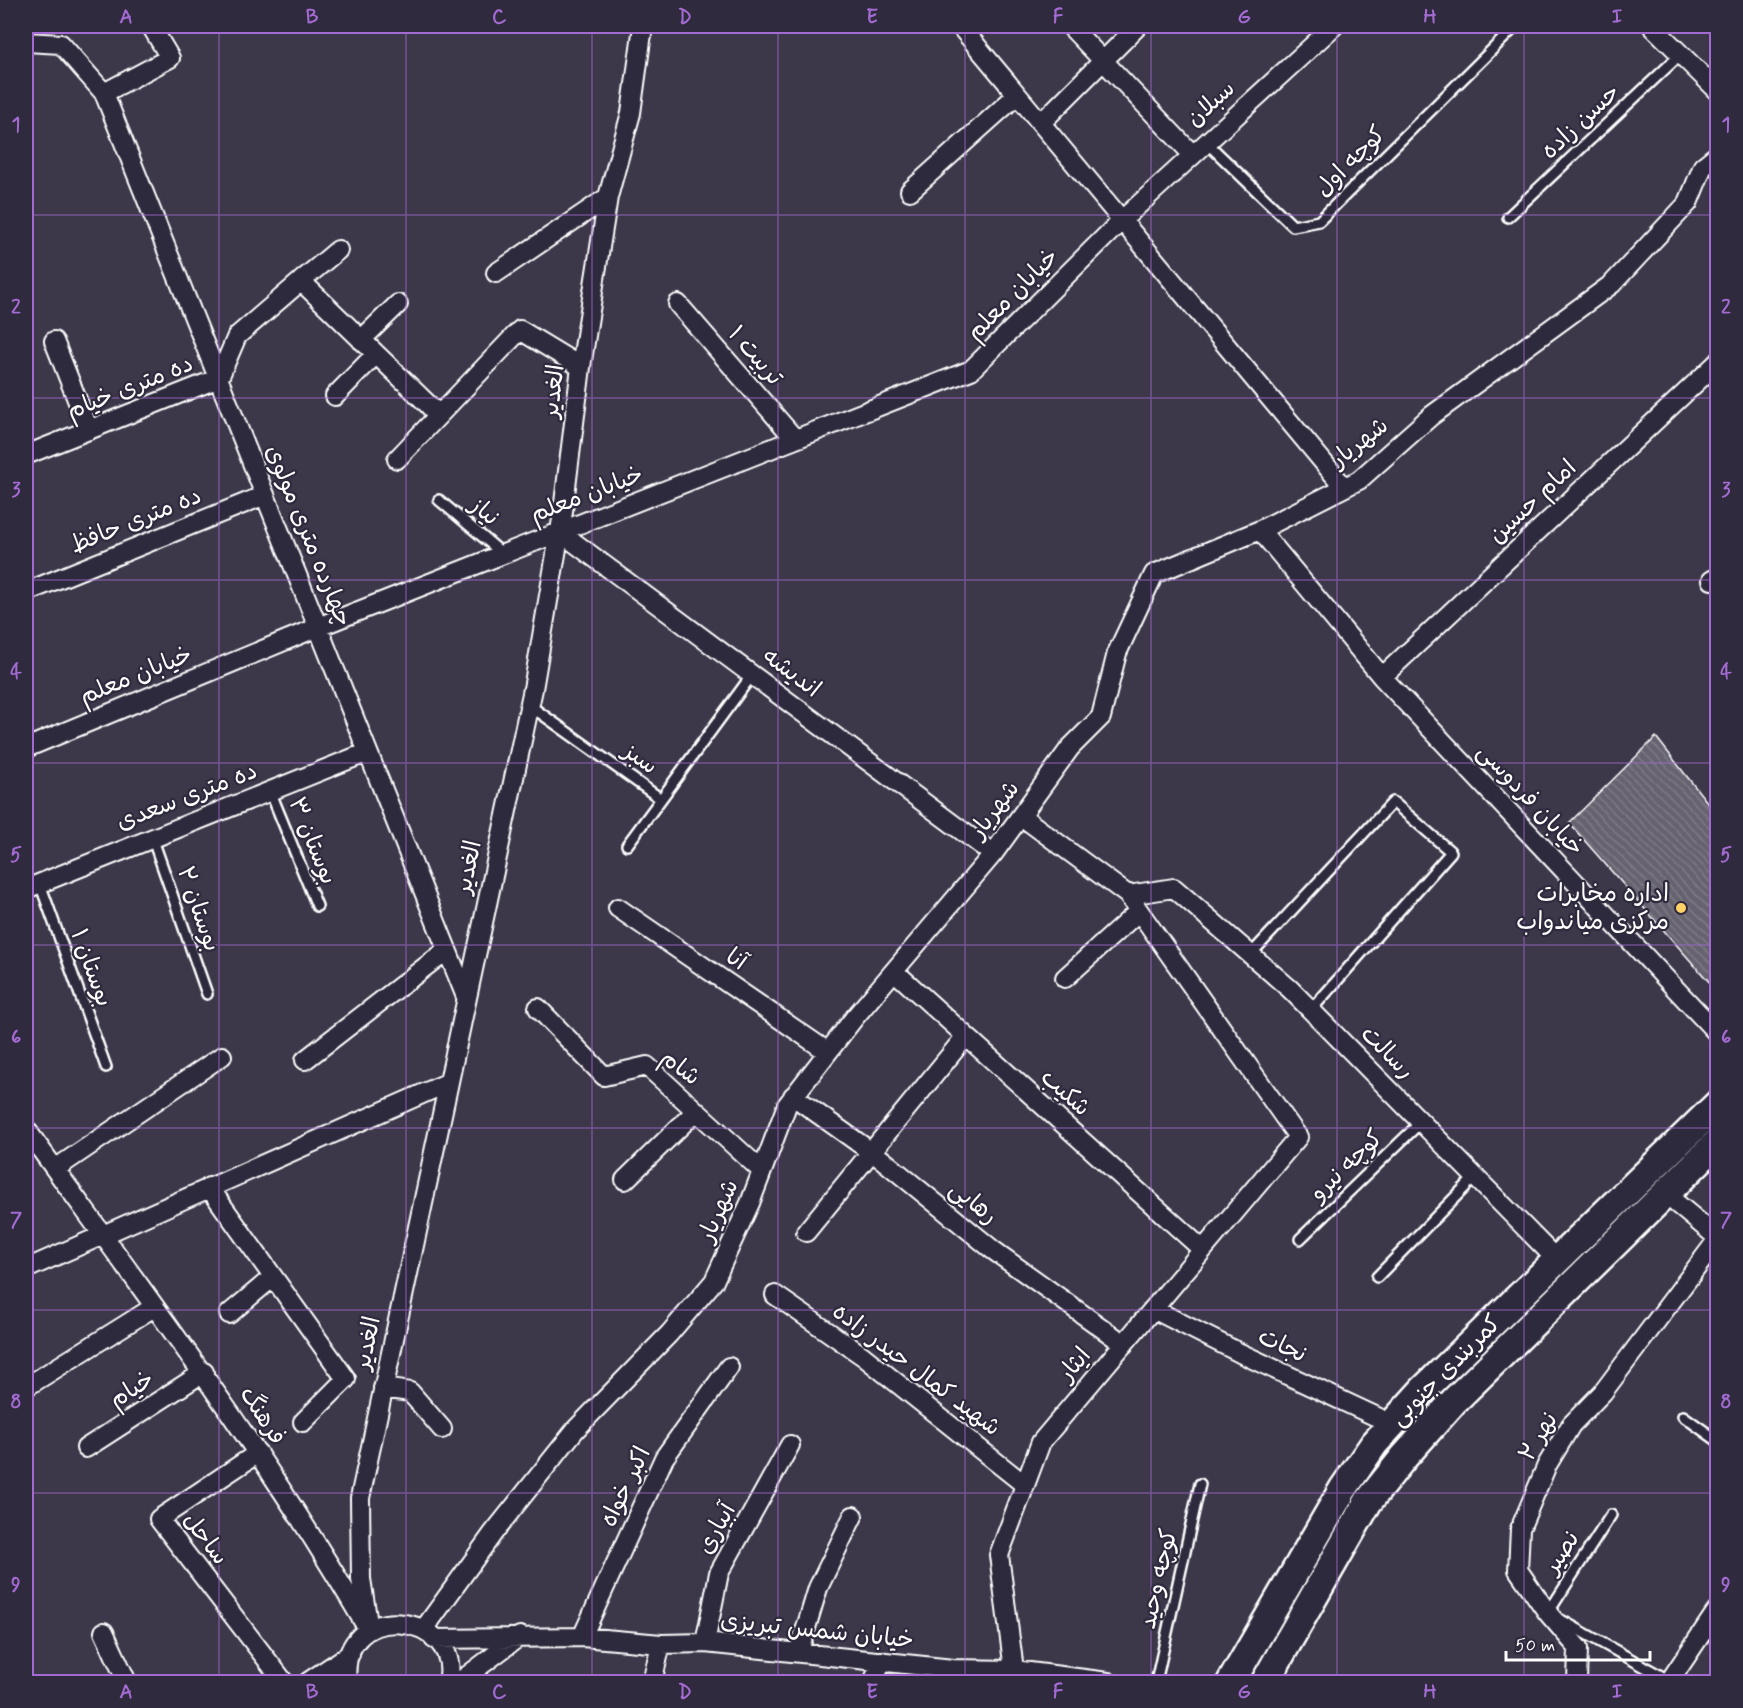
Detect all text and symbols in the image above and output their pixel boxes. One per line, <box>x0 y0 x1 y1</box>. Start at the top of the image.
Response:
text: A <box>119 4 133 31</box>
text: B <box>306 4 319 31</box>
text: C <box>492 4 507 31</box>
text: D <box>678 4 692 31</box>
text: E <box>866 4 878 31</box>
text: F <box>1053 4 1064 31</box>
text: G <box>1237 4 1251 31</box>
text: H <box>1423 4 1437 31</box>
text: I <box>1612 4 1622 31</box>
street label: سبلان <box>1180 74 1242 134</box>
street label: حسن زاده <box>1535 77 1627 167</box>
text: 1 <box>12 112 20 139</box>
text: 1 <box>1722 112 1730 139</box>
street label: کوچه اول <box>1309 120 1393 204</box>
street label: خیابان معلم <box>960 242 1067 349</box>
text: 2 <box>11 294 21 321</box>
text: 2 <box>1721 294 1731 321</box>
street label: تربیت ۱ <box>720 320 790 393</box>
street label: ده متری خیام <box>62 349 198 428</box>
street label: الغدیر <box>535 363 573 421</box>
street label: شهریار <box>1323 411 1395 477</box>
street label: چهارده متری مولوی <box>257 441 359 631</box>
street label: امام حسین <box>1482 453 1584 552</box>
street label: خیابان معلم <box>526 459 648 532</box>
text: 3 <box>11 477 21 504</box>
text: 3 <box>1721 477 1731 504</box>
street label: ده متری حافظ <box>66 481 206 561</box>
street label: نیاز <box>461 489 505 533</box>
street label: خیابان معلم <box>75 639 197 713</box>
street label: اندیشه <box>755 641 827 705</box>
text: 4 <box>10 659 22 686</box>
text: 4 <box>1720 659 1732 686</box>
street label: سبز <box>615 735 664 782</box>
street label: خیابان فردوسی <box>1470 737 1590 863</box>
street label: ده متری سعدی <box>112 756 262 838</box>
street label: شهریار <box>962 775 1027 847</box>
street label: بوستان ۳ <box>280 793 344 889</box>
street label: الغدیر <box>448 838 490 898</box>
text: 5 <box>10 842 22 869</box>
text: 5 <box>1720 842 1732 869</box>
street label: بوستان ۲ <box>169 862 227 956</box>
place label: اداره مخابرات مرکزی میاندواب <box>1516 879 1669 938</box>
marker: اداره مخابرات مرکزی میاندواب <box>1674 901 1688 915</box>
street label: بوستان ۱ <box>63 925 119 1011</box>
street label: آنا <box>719 942 754 979</box>
street label: رسالت <box>1353 1019 1421 1087</box>
text: 6 <box>11 1024 21 1051</box>
text: 6 <box>1721 1024 1731 1051</box>
street label: شام <box>653 1043 706 1094</box>
street label: شکیب <box>1033 1062 1097 1124</box>
street label: کوچه نیرو <box>1302 1123 1390 1210</box>
street label: رهایی <box>942 1174 1004 1232</box>
street label: شهریار <box>691 1175 746 1249</box>
text: 7 <box>10 1207 22 1234</box>
text: 7 <box>1720 1207 1732 1234</box>
street label: شهید کمال حیدر زاده <box>825 1296 1007 1444</box>
street label: کمربندی جنوبی <box>1384 1309 1508 1433</box>
street label: الغدیر <box>347 1314 389 1374</box>
street label: نجات <box>1253 1321 1311 1371</box>
street label: ایثار <box>1050 1341 1098 1390</box>
street label: خیام <box>104 1364 161 1417</box>
street label: فرهنگ <box>232 1381 292 1451</box>
text: 8 <box>10 1389 22 1416</box>
text: 8 <box>1720 1389 1732 1416</box>
street label: نهر ۲ <box>1512 1407 1566 1467</box>
street label: اکبر خواه <box>593 1442 659 1532</box>
street label: آبیاری <box>690 1497 744 1560</box>
street label: ساحل <box>175 1506 235 1572</box>
street label: کوچه وحید <box>1132 1526 1186 1632</box>
street label: نصیر <box>1536 1526 1587 1582</box>
text: 9 <box>11 1572 21 1599</box>
text: 9 <box>1721 1572 1731 1599</box>
street label: خیابان شمس تبریزی <box>719 1605 915 1657</box>
scale bar <box>1506 1624 1650 1662</box>
text: 50 m <box>1515 1634 1555 1658</box>
text: A <box>119 1679 133 1706</box>
text: B <box>306 1679 319 1706</box>
text: C <box>492 1679 507 1706</box>
text: D <box>678 1679 692 1706</box>
text: E <box>866 1679 878 1706</box>
text: F <box>1053 1679 1064 1706</box>
text: G <box>1237 1679 1251 1706</box>
text: H <box>1423 1679 1437 1706</box>
text: I <box>1612 1679 1622 1706</box>

